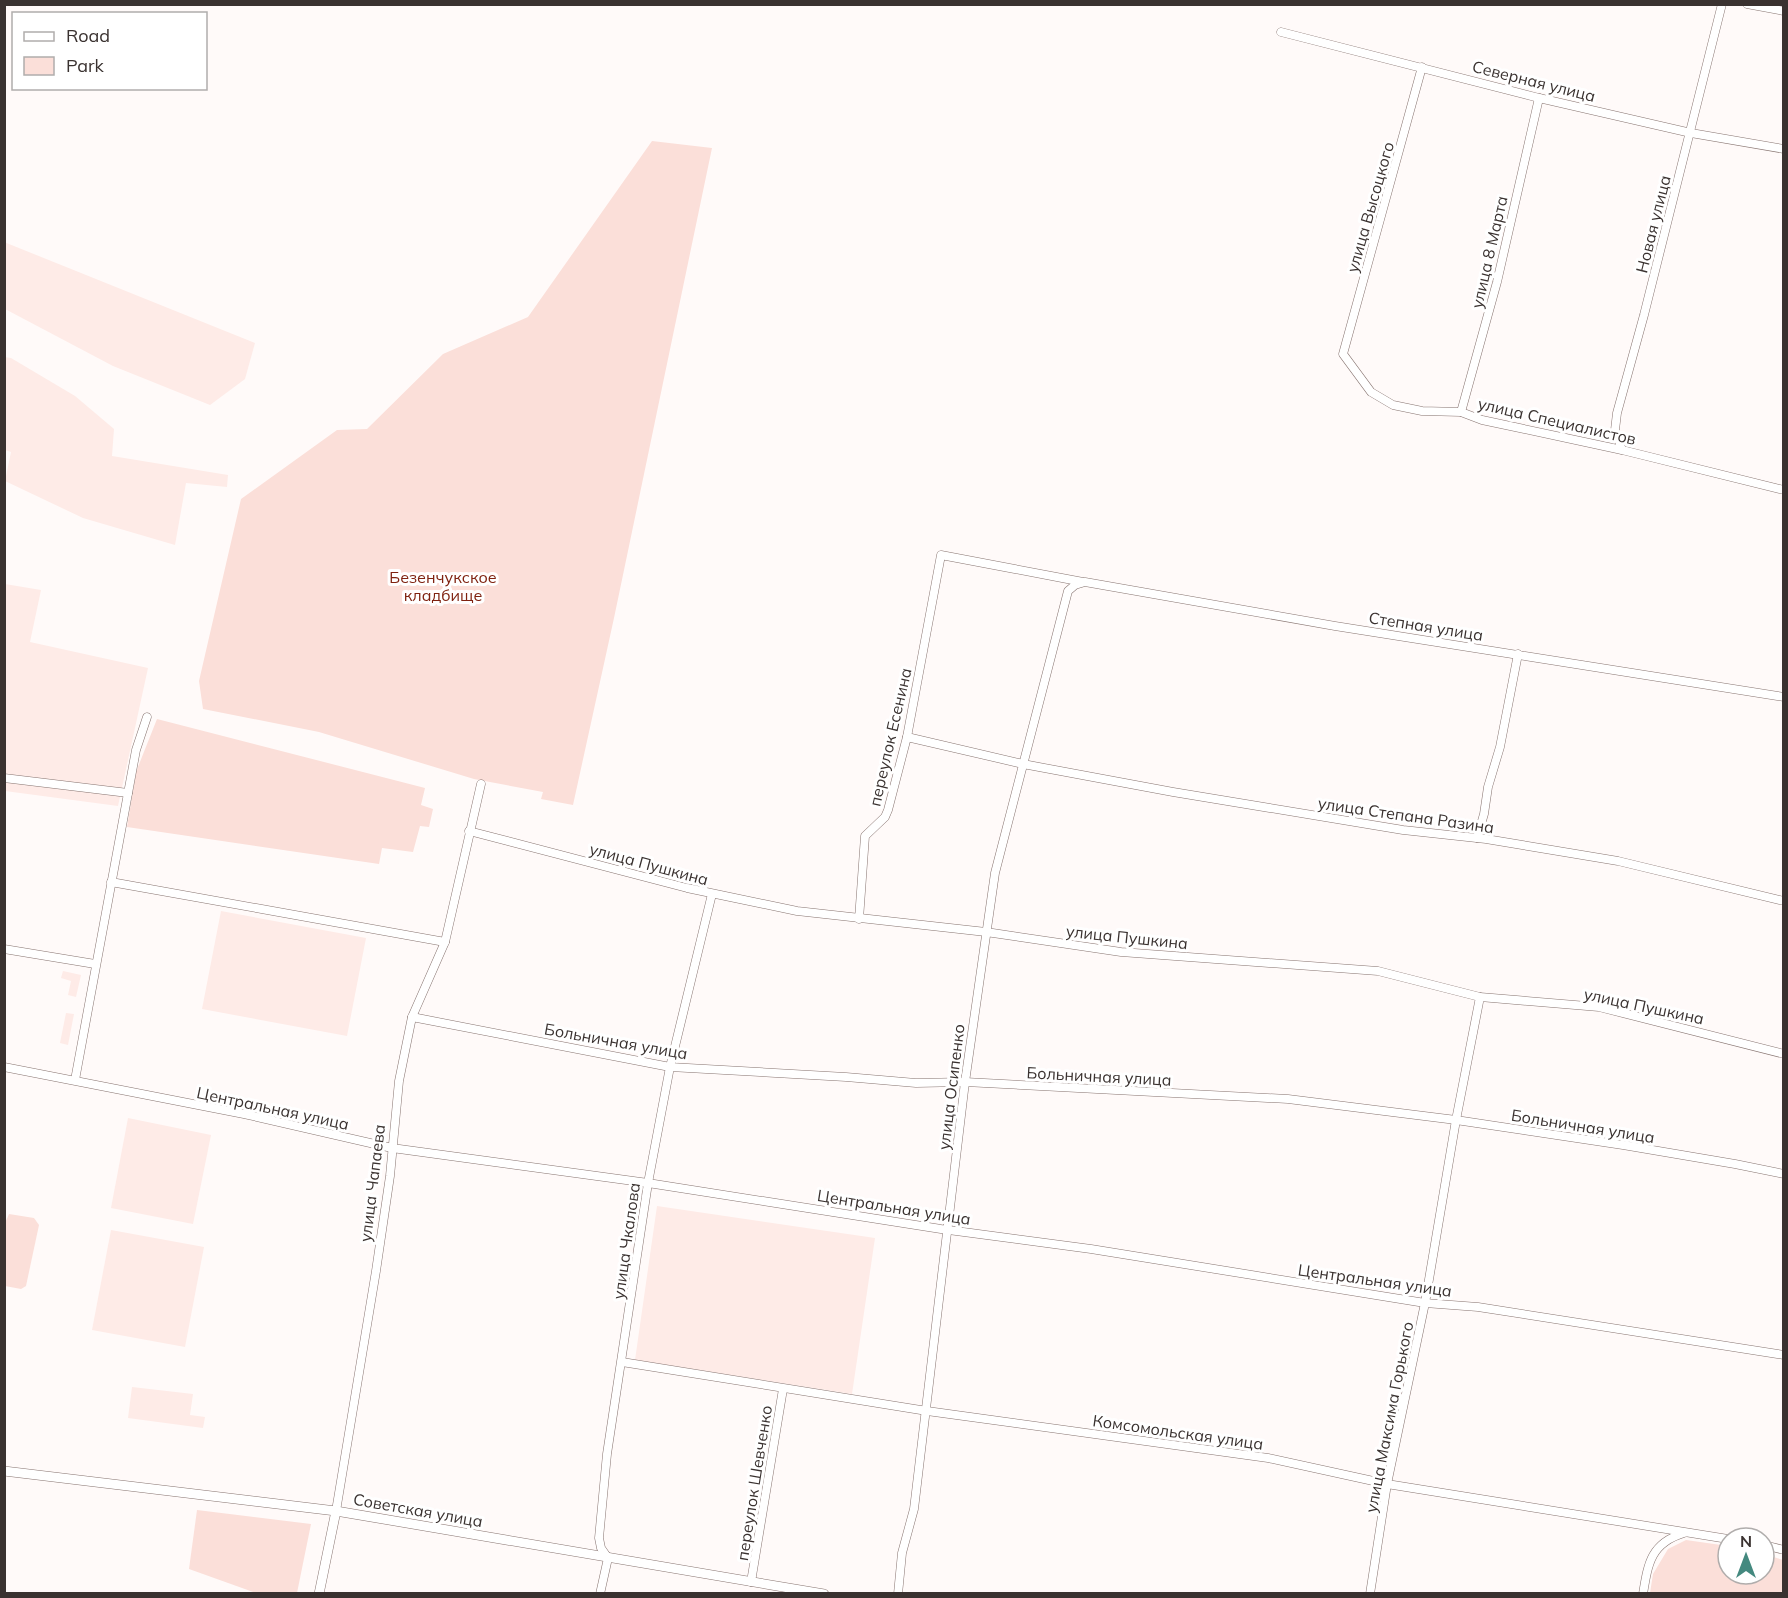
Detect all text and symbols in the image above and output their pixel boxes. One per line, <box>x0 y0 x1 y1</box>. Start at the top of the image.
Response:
legend <box>12 12 207 90</box>
text: Road <box>66 24 110 47</box>
text: Park <box>66 54 105 77</box>
street label: Северная улица <box>1470 56 1598 106</box>
street label: улица Высоцкого <box>1342 139 1398 275</box>
street label: Новая улица <box>1631 173 1675 275</box>
street label: улица 8 Марта <box>1466 194 1512 310</box>
street label: улица Специалистов <box>1476 393 1638 449</box>
park label: Безенчукское кладбище <box>389 567 497 605</box>
street label: Степная улица <box>1367 607 1485 645</box>
street label: переулок Есенина <box>864 666 916 808</box>
street label: улица Степана Разина <box>1317 793 1495 837</box>
street label: улица Пушкина <box>587 839 711 889</box>
street label: улица Пушкина <box>1065 921 1189 953</box>
street label: улица Пушкина <box>1582 984 1706 1028</box>
street label: Больничная улица <box>543 1019 689 1063</box>
street label: улица Осипенко <box>933 1023 969 1151</box>
street label: Больничная улица <box>1026 1062 1172 1090</box>
street label: Центральная улица <box>195 1082 351 1134</box>
street label: Больничная улица <box>1510 1105 1656 1147</box>
street label: улица Чапаева <box>355 1123 389 1243</box>
street label: улица Чкалова <box>608 1181 644 1301</box>
street label: Центральная улица <box>816 1185 972 1229</box>
street label: Центральная улица <box>1297 1259 1453 1301</box>
street label: улица Максима Горького <box>1361 1320 1417 1514</box>
street label: переулок Шевченко <box>732 1404 776 1562</box>
street label: Комсомольская улица <box>1091 1410 1265 1454</box>
street label: Советская улица <box>352 1489 484 1531</box>
north arrow <box>1716 1526 1776 1586</box>
text: N <box>1740 1531 1752 1551</box>

